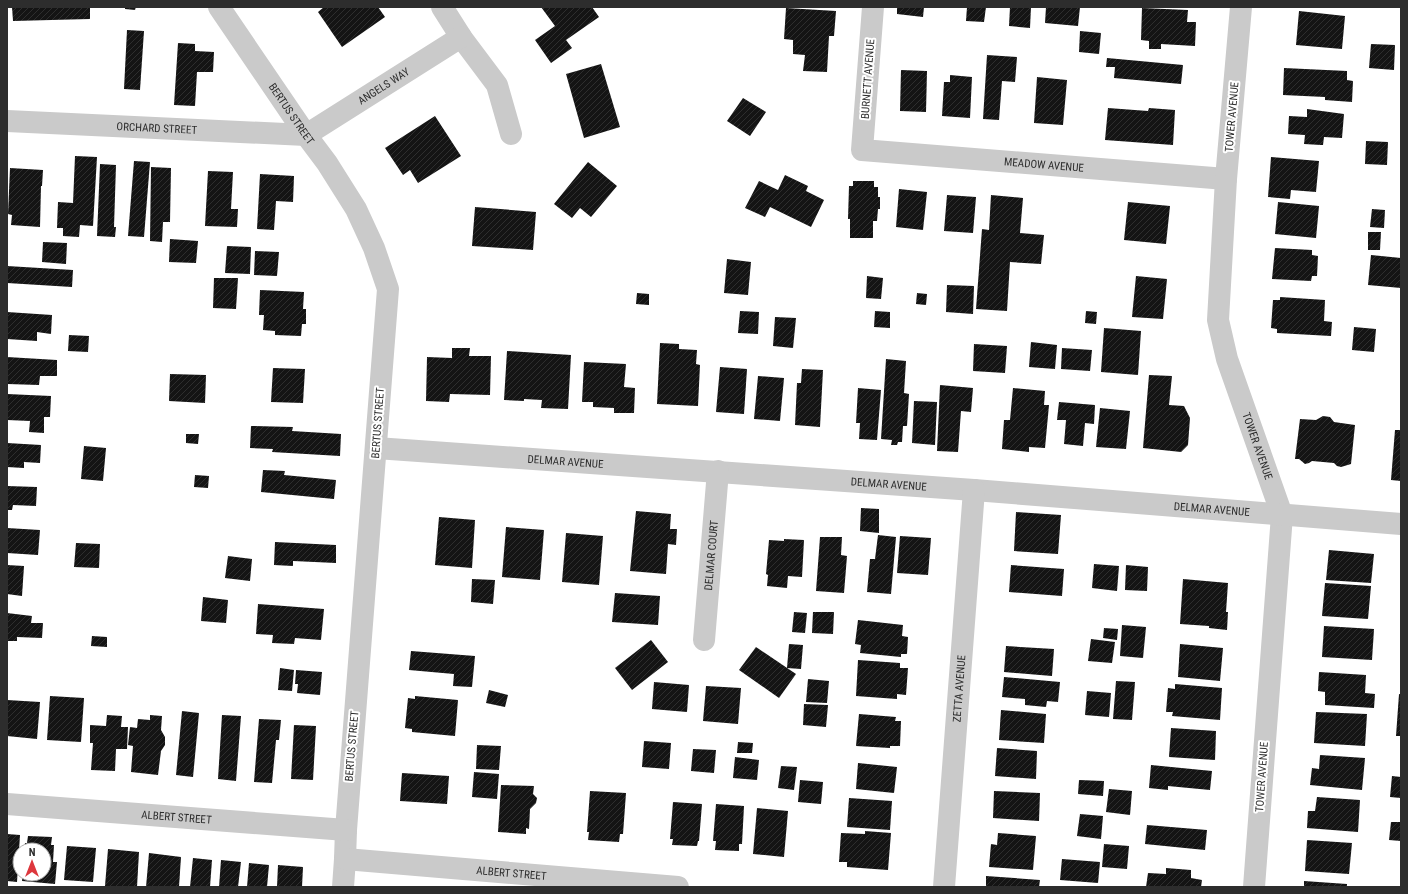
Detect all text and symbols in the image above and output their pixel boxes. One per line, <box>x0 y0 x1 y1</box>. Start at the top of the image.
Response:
street label: BURNETT AVENUE <box>859 38 877 119</box>
street label: ANGELS WAY <box>355 65 412 107</box>
street label: BERTUS STREET <box>266 81 317 147</box>
street label: TOWER AVENUE <box>1222 81 1242 153</box>
street label: ORCHARD STREET <box>116 120 198 136</box>
street label: MEADOW AVENUE <box>1004 155 1085 174</box>
street label: BERTUS STREET <box>369 387 387 459</box>
street label: TOWER AVENUE <box>1240 410 1276 482</box>
street label: DELMAR AVENUE <box>527 452 604 470</box>
street label: DELMAR AVENUE <box>850 475 928 493</box>
street label: DELMAR AVENUE <box>1173 499 1251 518</box>
street label: DELMAR COURT <box>702 519 720 591</box>
street label: ZETTA AVENUE <box>950 654 968 723</box>
street label: BERTUS STREET <box>342 710 362 782</box>
street label: TOWER AVENUE <box>1253 741 1271 813</box>
street label: ALBERT STREET <box>141 808 212 826</box>
north arrow <box>12 842 52 882</box>
text: N <box>29 846 36 859</box>
street label: ALBERT STREET <box>476 864 547 882</box>

